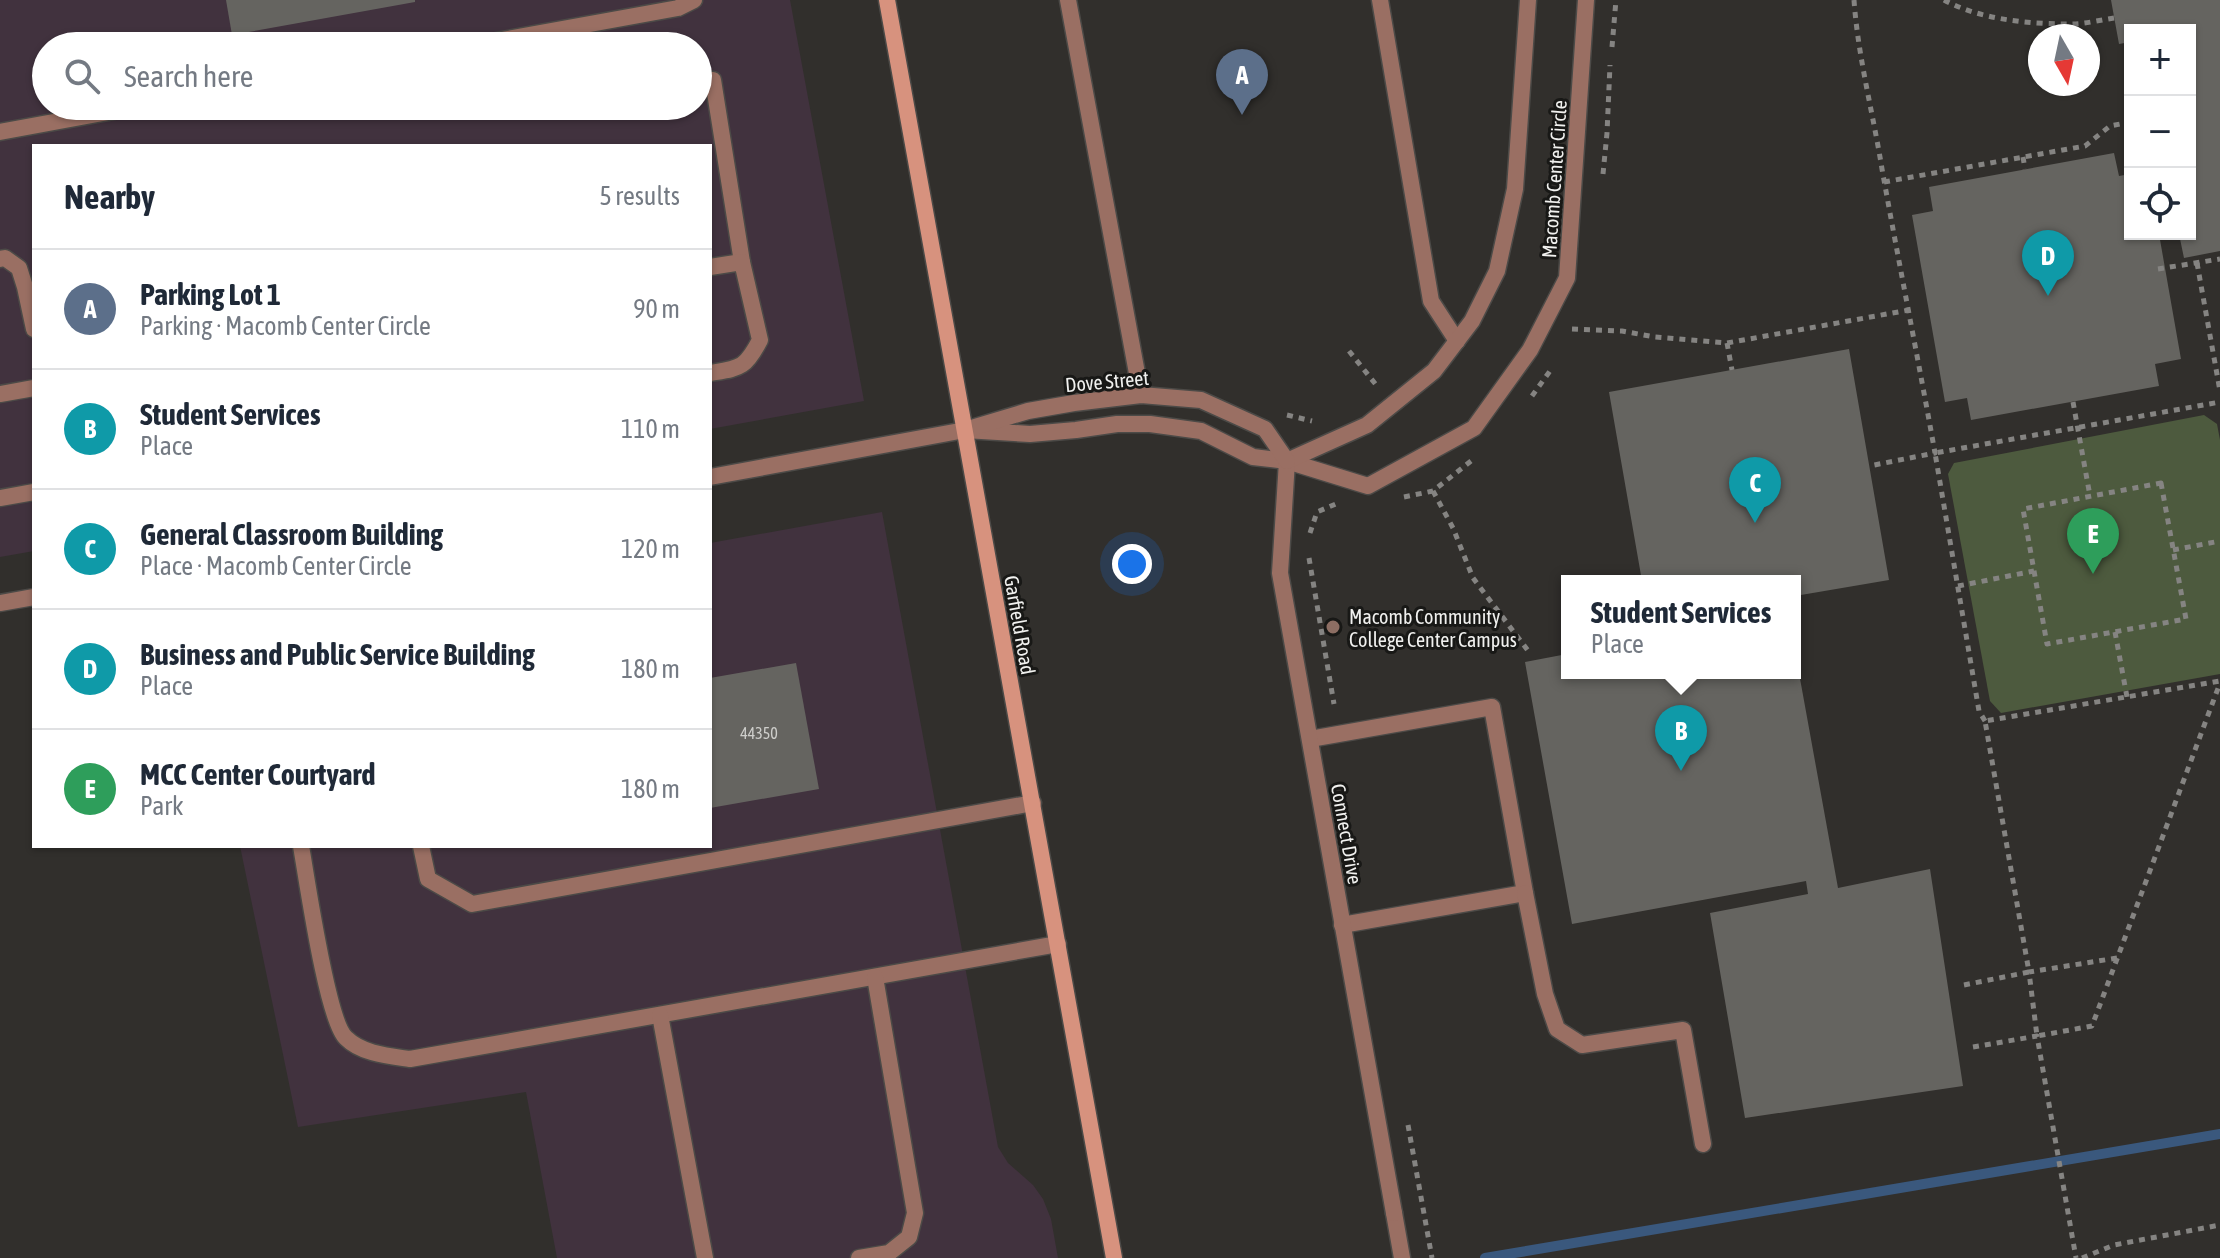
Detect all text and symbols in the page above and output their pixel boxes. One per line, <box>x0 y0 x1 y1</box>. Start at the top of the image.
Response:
north arrow <box>2028 24 2100 96</box>
map controls <box>2124 24 2196 240</box>
button: + <box>2124 24 2196 96</box>
search box <box>32 32 712 120</box>
pin: A <box>1216 49 1268 115</box>
icon: search <box>60 54 104 98</box>
text: Search here <box>124 59 253 93</box>
button: − <box>2124 96 2196 168</box>
street label: Macomb Center Circle <box>1537 99 1571 259</box>
button: locate <box>2124 168 2196 240</box>
text: Nearby <box>64 177 155 216</box>
text: 5 results <box>599 181 680 211</box>
pin: D <box>2022 230 2074 296</box>
text: Parking Lot 1 <box>140 277 281 311</box>
text: A <box>84 294 96 324</box>
text: 90 m <box>633 294 680 324</box>
text: Parking · Macomb Center Circle <box>140 311 431 341</box>
street label: Dove Street <box>1064 366 1150 396</box>
text: Student Services <box>140 397 321 431</box>
text: B <box>84 414 96 444</box>
text: 110 m <box>621 414 680 444</box>
text: Place <box>140 431 193 461</box>
pin: C <box>1729 457 1781 523</box>
pin: E <box>2067 508 2119 574</box>
text: General Classroom Building <box>140 517 443 551</box>
text: C <box>84 534 96 564</box>
text: 120 m <box>621 534 680 564</box>
your location <box>1112 544 1152 584</box>
text: Place · Macomb Center Circle <box>140 551 412 581</box>
street label: Garfield Road <box>1000 574 1040 676</box>
popup <box>1561 575 1801 679</box>
text: Student Services <box>1591 595 1771 629</box>
place label: Macomb Community College Center Campus <box>1349 605 1517 651</box>
marker: Macomb Community College Center Campus <box>1324 618 1342 636</box>
text: Place <box>1591 629 1644 659</box>
text: Business and Public Service Building <box>140 637 535 671</box>
text: D <box>83 654 97 684</box>
text: 180 m <box>621 654 680 684</box>
text: Place <box>140 671 193 701</box>
pin: B <box>1655 705 1707 771</box>
house number: 44350 <box>740 724 778 742</box>
text: MCC Center Courtyard <box>140 757 376 791</box>
text: E <box>84 774 96 804</box>
text: 180 m <box>621 774 680 804</box>
street label: Connect Drive <box>1327 782 1367 886</box>
text: Park <box>140 791 183 821</box>

